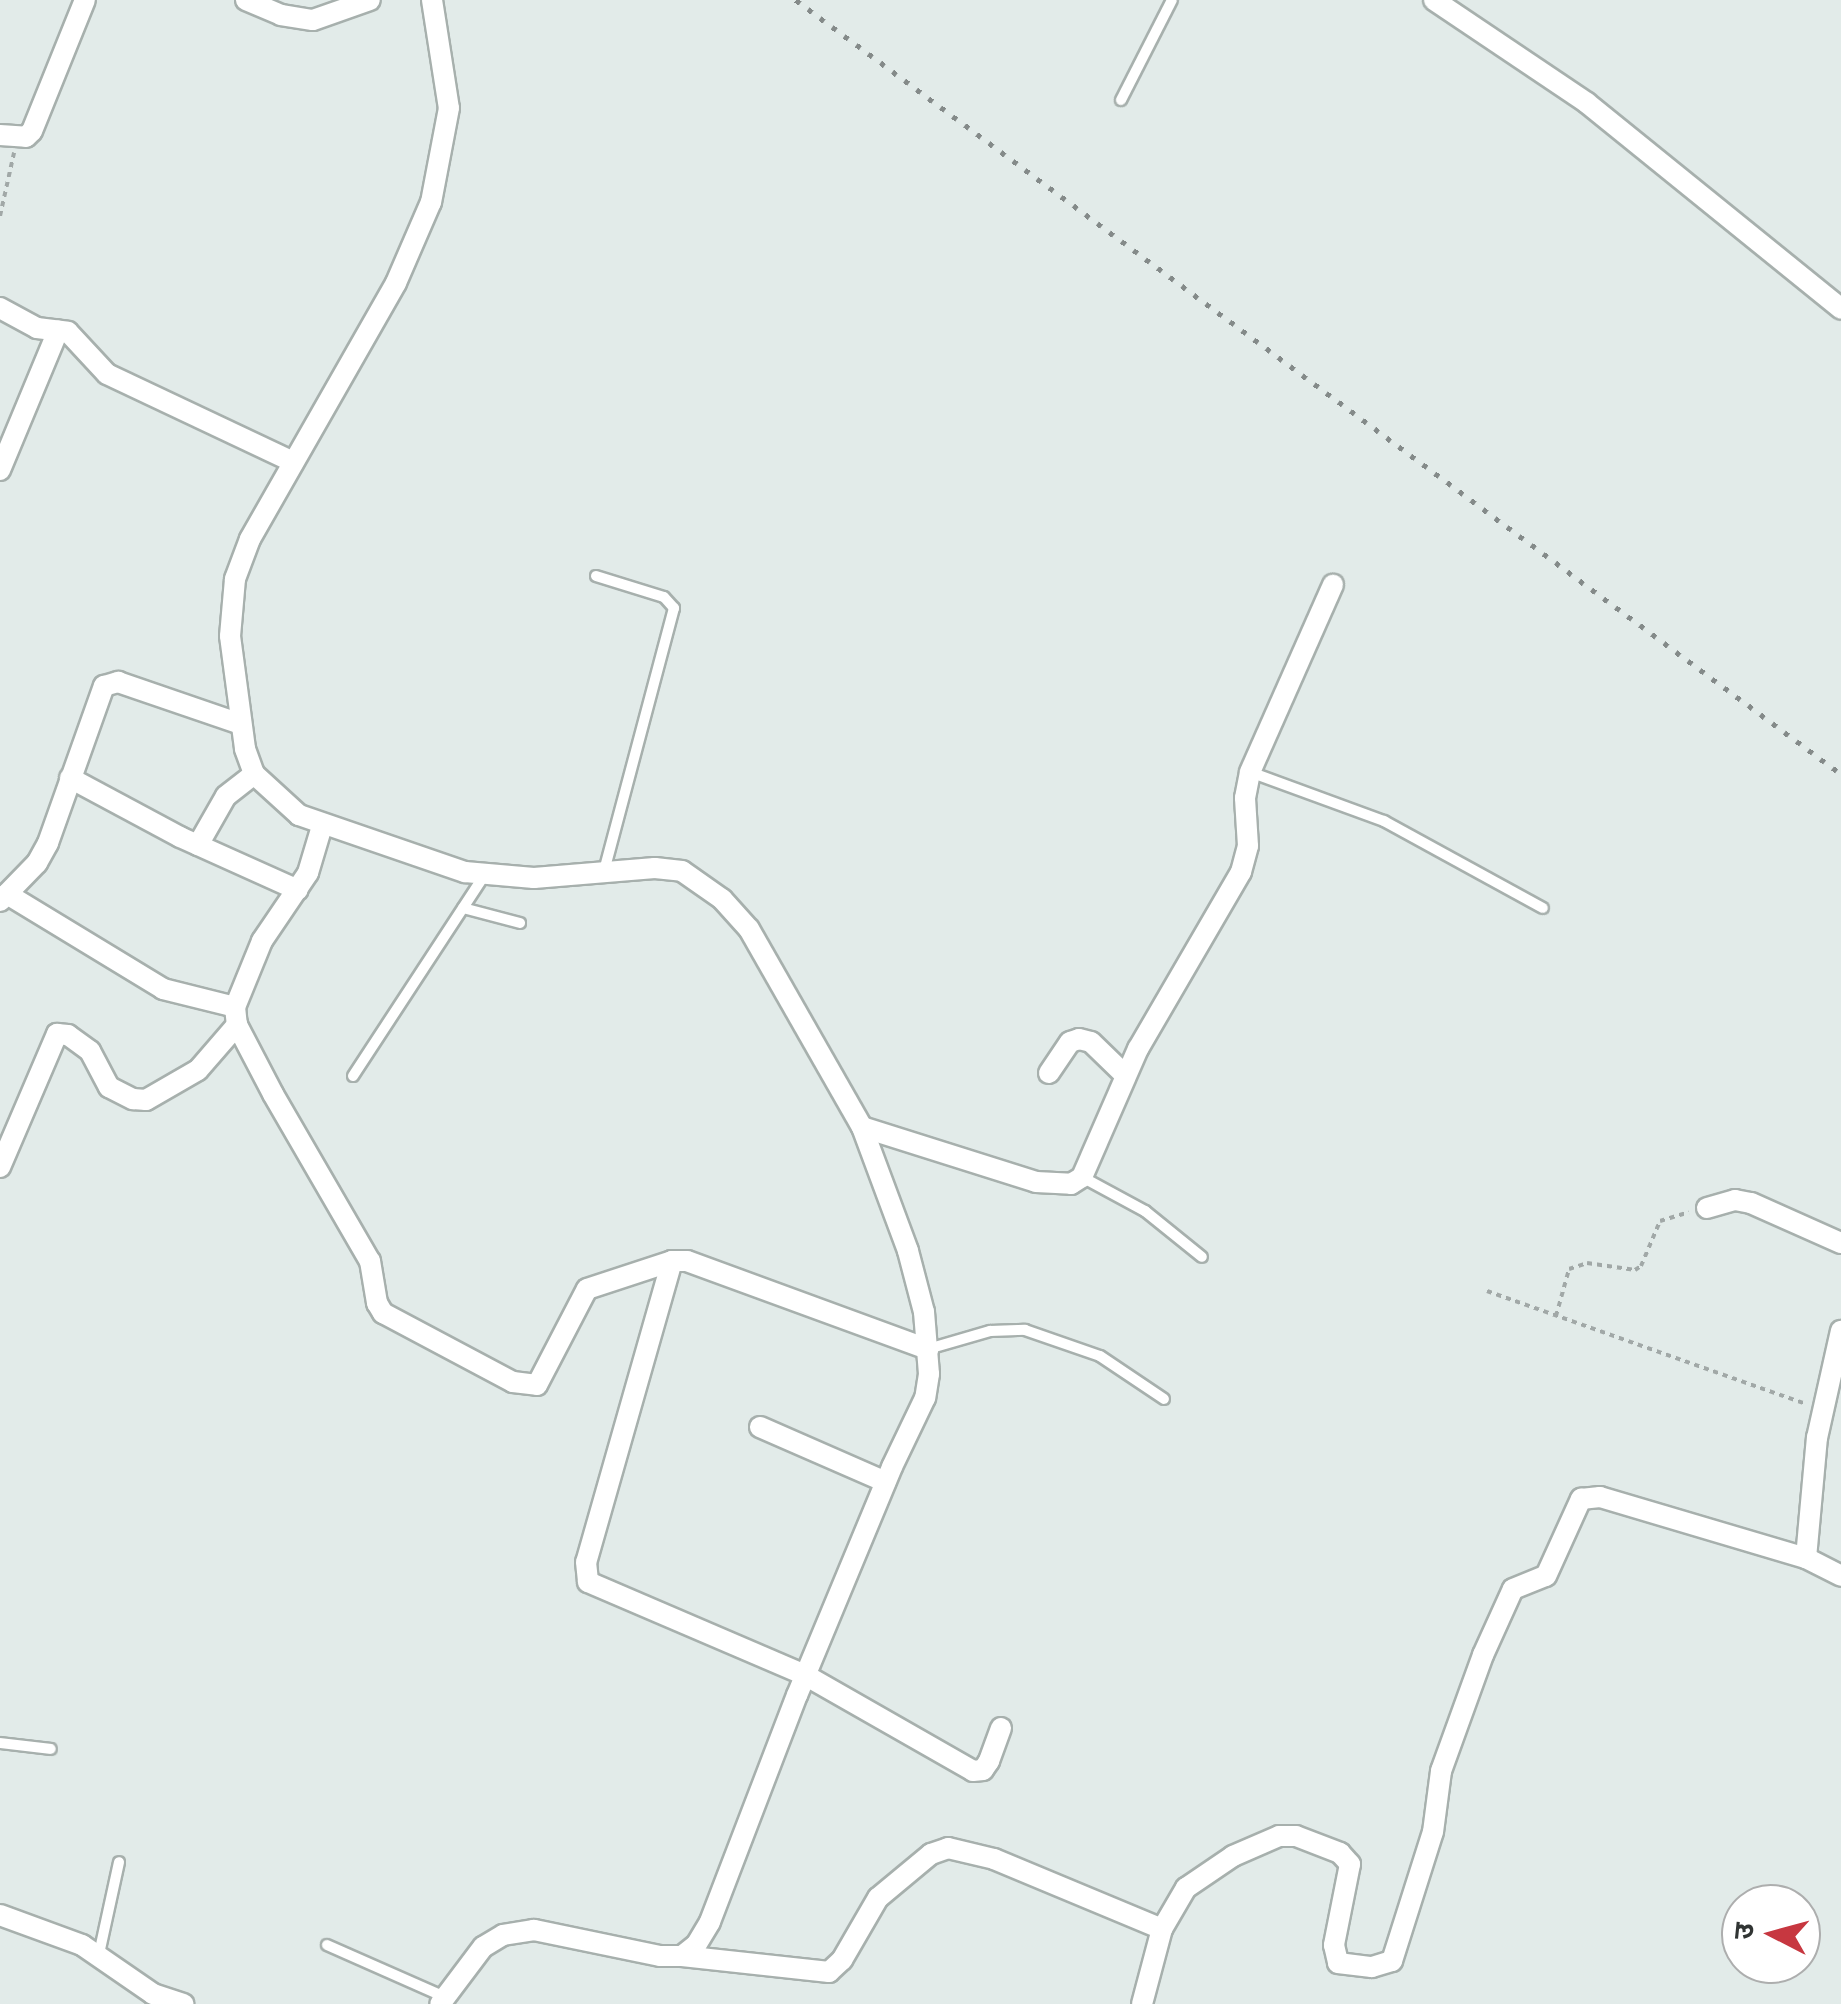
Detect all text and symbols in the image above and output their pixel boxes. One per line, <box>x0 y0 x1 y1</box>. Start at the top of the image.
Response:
north arrow <box>1721 1884 1821 1984</box>
text: उ <box>1725 1921 1761 1941</box>

